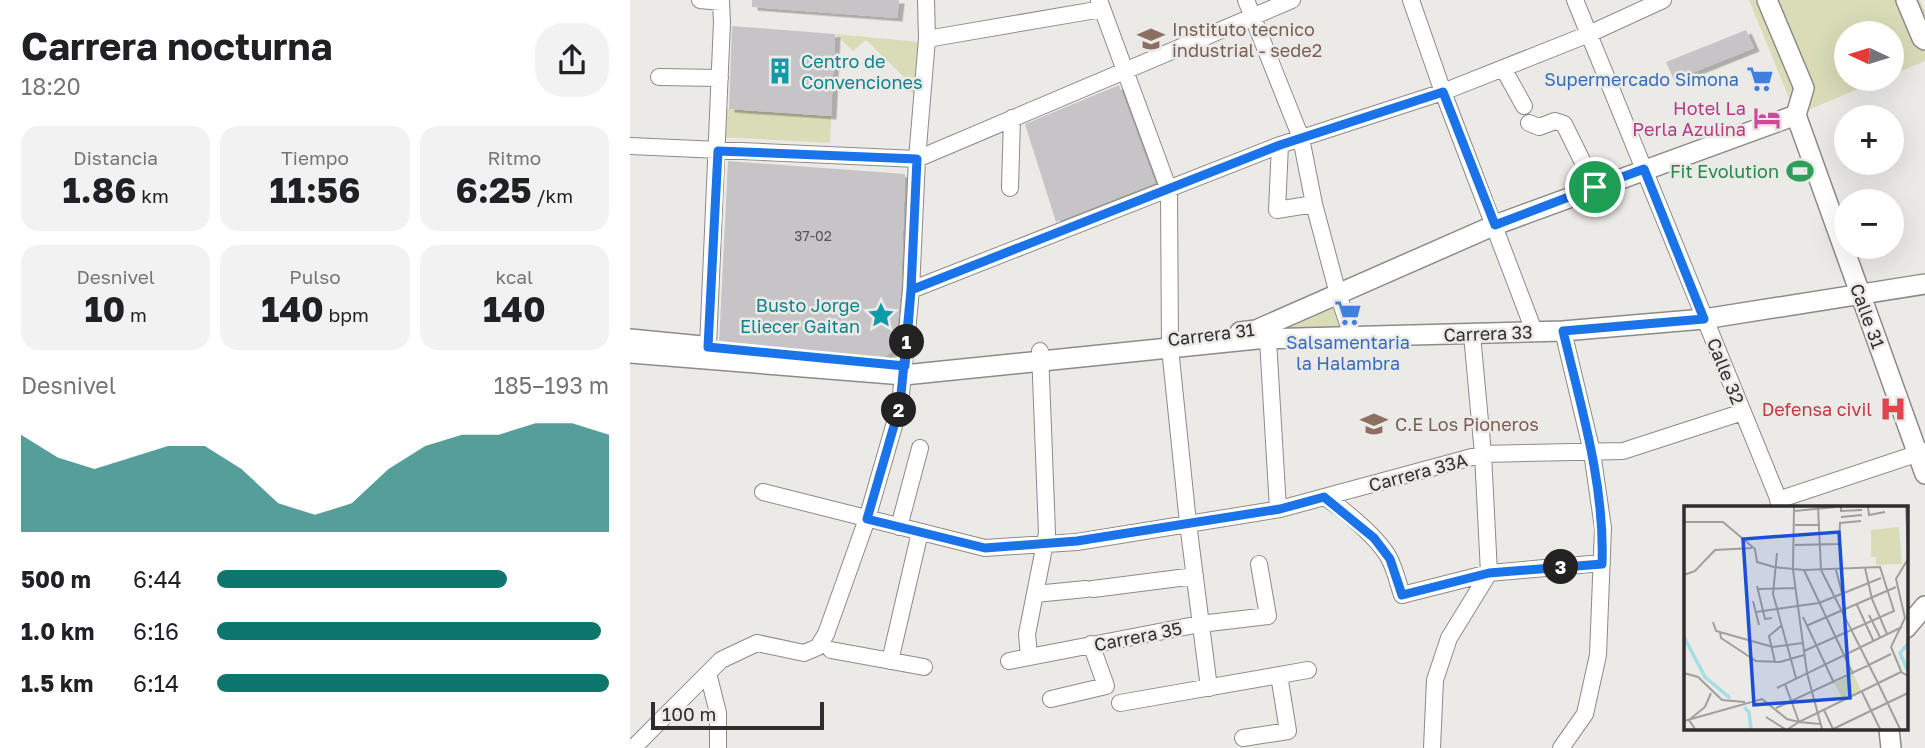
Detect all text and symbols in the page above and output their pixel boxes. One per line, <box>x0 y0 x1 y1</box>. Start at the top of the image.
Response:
place label: Instituto tecnico industrial - sede2 <box>1172 18 1322 61</box>
north arrow <box>1834 21 1904 91</box>
map controls <box>1834 21 1904 259</box>
text: Carrera nocturna <box>21 23 333 68</box>
button: share <box>535 23 609 97</box>
school or university icon: Instituto tecnico industrial - sede2 <box>1136 24 1166 54</box>
place label: Centro de Convenciones <box>801 50 922 93</box>
building icon: Centro de Convenciones <box>765 56 795 86</box>
supermarket icon: Supermercado Simona <box>1745 64 1775 94</box>
place label: Supermercado Simona <box>1544 68 1739 90</box>
text: 18:20 <box>21 72 81 100</box>
place label: Hotel La Perla Azulina <box>1632 97 1746 140</box>
hotel icon: Hotel La Perla Azulina <box>1752 103 1782 133</box>
button: + <box>1834 105 1904 175</box>
text: Distancia <box>73 146 158 169</box>
text: Tiempo <box>281 146 349 169</box>
text: Ritmo <box>487 146 541 169</box>
sports icon: Fit Evolution <box>1785 156 1815 186</box>
pin <box>1565 157 1625 217</box>
place label: Fit Evolution <box>1670 160 1779 182</box>
icon: arrive <box>1576 168 1614 206</box>
text: 1.86 <box>63 169 136 211</box>
text: 11:56 <box>270 169 360 211</box>
text: 6:25 <box>456 169 532 211</box>
text: km <box>136 184 169 207</box>
text: /km <box>532 184 573 207</box>
button: − <box>1834 189 1904 259</box>
house number: 37-02 <box>794 227 832 244</box>
text: Desnivel <box>76 265 155 288</box>
text: Pulso <box>289 265 341 288</box>
text: kcal <box>496 265 533 288</box>
street label: Calle 31 <box>1846 280 1890 352</box>
text: 10 <box>84 288 125 330</box>
text: 140 <box>261 288 324 330</box>
text: 140 <box>483 288 546 330</box>
place label: Busto Jorge Eliecer Gaitan <box>740 294 860 337</box>
supermarket icon: Salsamentaria la Halambra <box>1333 298 1363 328</box>
place icon: Busto Jorge Eliecer Gaitan <box>866 300 896 330</box>
text: m <box>125 303 147 326</box>
text: bpm <box>324 303 369 326</box>
street label: Carrera 31 <box>1166 318 1256 350</box>
street label: Carrera 33 <box>1443 320 1533 346</box>
pin: 1 <box>890 324 924 360</box>
text: 1 <box>902 330 911 353</box>
place label: Salsamentaria la Halambra <box>1286 331 1410 374</box>
street label: Calle 32 <box>1703 335 1749 407</box>
text: Desnivel <box>21 371 116 399</box>
text: 185–193 m <box>494 371 609 399</box>
pin: 2 <box>882 392 916 428</box>
hospital icon: Defensa civil <box>1878 394 1908 424</box>
text: 2 <box>893 398 904 421</box>
place label: Defensa civil <box>1762 398 1872 420</box>
school or university icon: C.E Los Pioneros <box>1359 409 1389 439</box>
place label: C.E Los Pioneros <box>1395 413 1539 435</box>
street label: Carrera 33A <box>1366 448 1470 496</box>
inset map <box>1684 506 1908 730</box>
pin: 3 <box>1544 550 1578 584</box>
text: 3 <box>1555 555 1566 578</box>
text: 500 m <box>21 565 91 593</box>
text: 6:44 <box>133 565 182 593</box>
text: 1.0 km <box>21 617 94 645</box>
text: 6:16 <box>133 617 179 645</box>
street label: Carrera 35 <box>1092 617 1184 655</box>
text: 1.5 km <box>21 669 93 697</box>
text: 6:14 <box>133 669 179 697</box>
scale bar <box>651 699 824 731</box>
text: 100 m <box>662 702 716 725</box>

